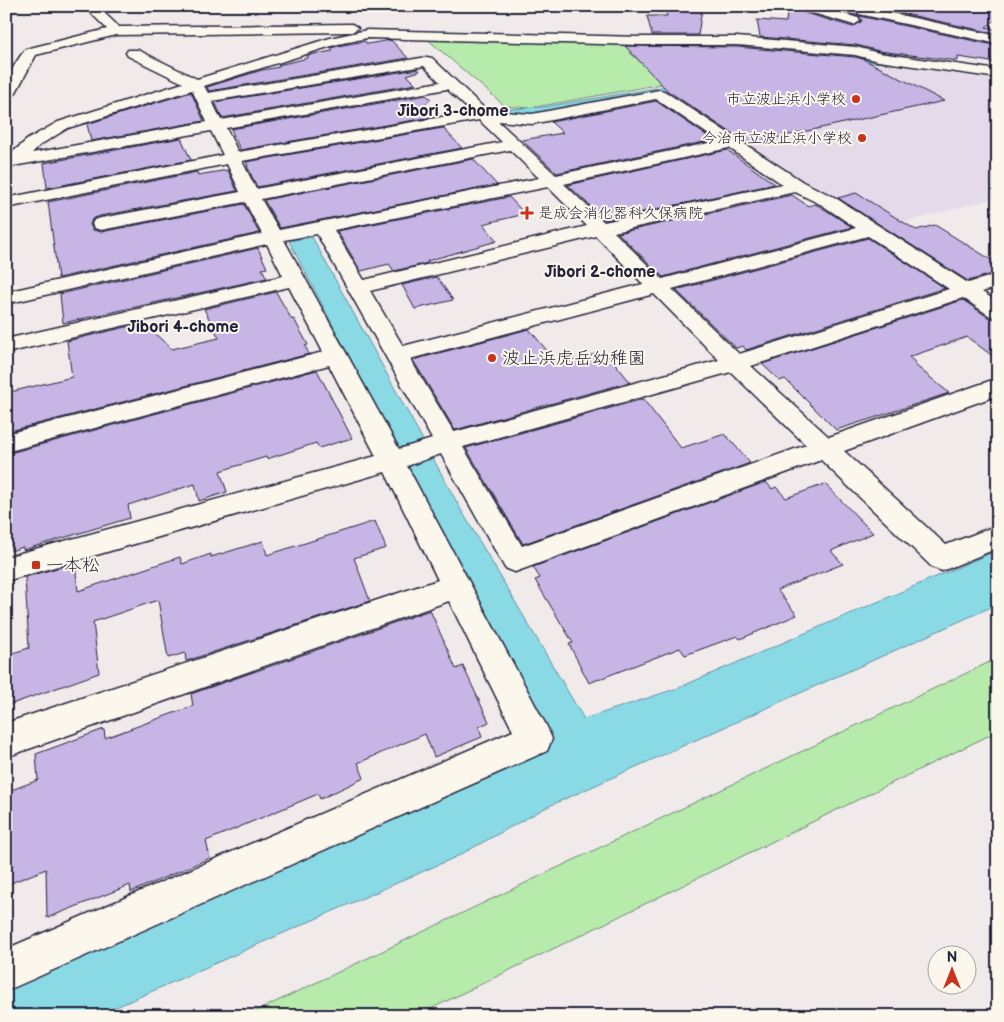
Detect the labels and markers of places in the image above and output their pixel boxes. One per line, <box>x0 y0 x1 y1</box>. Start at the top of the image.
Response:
place label: 市立波止浜小学校 <box>726 90 846 109</box>
marker: 市立波止浜小学校 <box>850 93 862 105</box>
place label: 今治市立波止浜小学校 <box>702 129 852 148</box>
marker: 今治市立波止浜小学校 <box>856 132 868 144</box>
place label: 是成会消化器科久保病院 <box>538 204 703 223</box>
marker: 是成会消化器科久保病院 <box>520 206 534 220</box>
place label: 波止浜虎岳幼稚園 <box>502 348 646 369</box>
marker: 波止浜虎岳幼稚園 <box>486 352 498 364</box>
place label: 一本松 <box>46 555 100 576</box>
marker: 一本松 <box>30 559 42 571</box>

